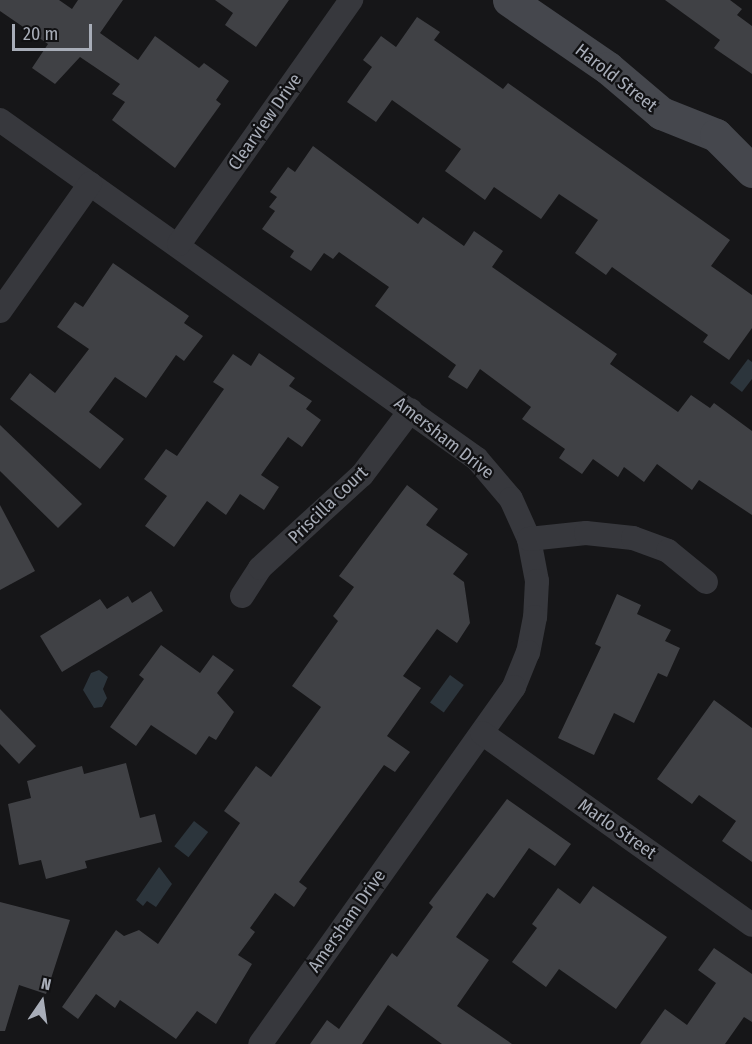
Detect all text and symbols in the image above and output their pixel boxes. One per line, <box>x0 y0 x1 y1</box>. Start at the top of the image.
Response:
scale bar <box>15 12 94 50</box>
text: 20 m <box>23 23 58 45</box>
street label: Harold Street <box>571 39 661 117</box>
street label: Clearview Drive <box>224 70 306 174</box>
street label: Amersham Drive <box>390 392 498 484</box>
street label: Priscilla Court <box>284 462 372 548</box>
street label: Marlo Street <box>574 794 660 864</box>
street label: Amersham Drive <box>304 865 390 977</box>
north arrow <box>12 972 72 1032</box>
text: N <box>39 974 53 994</box>

